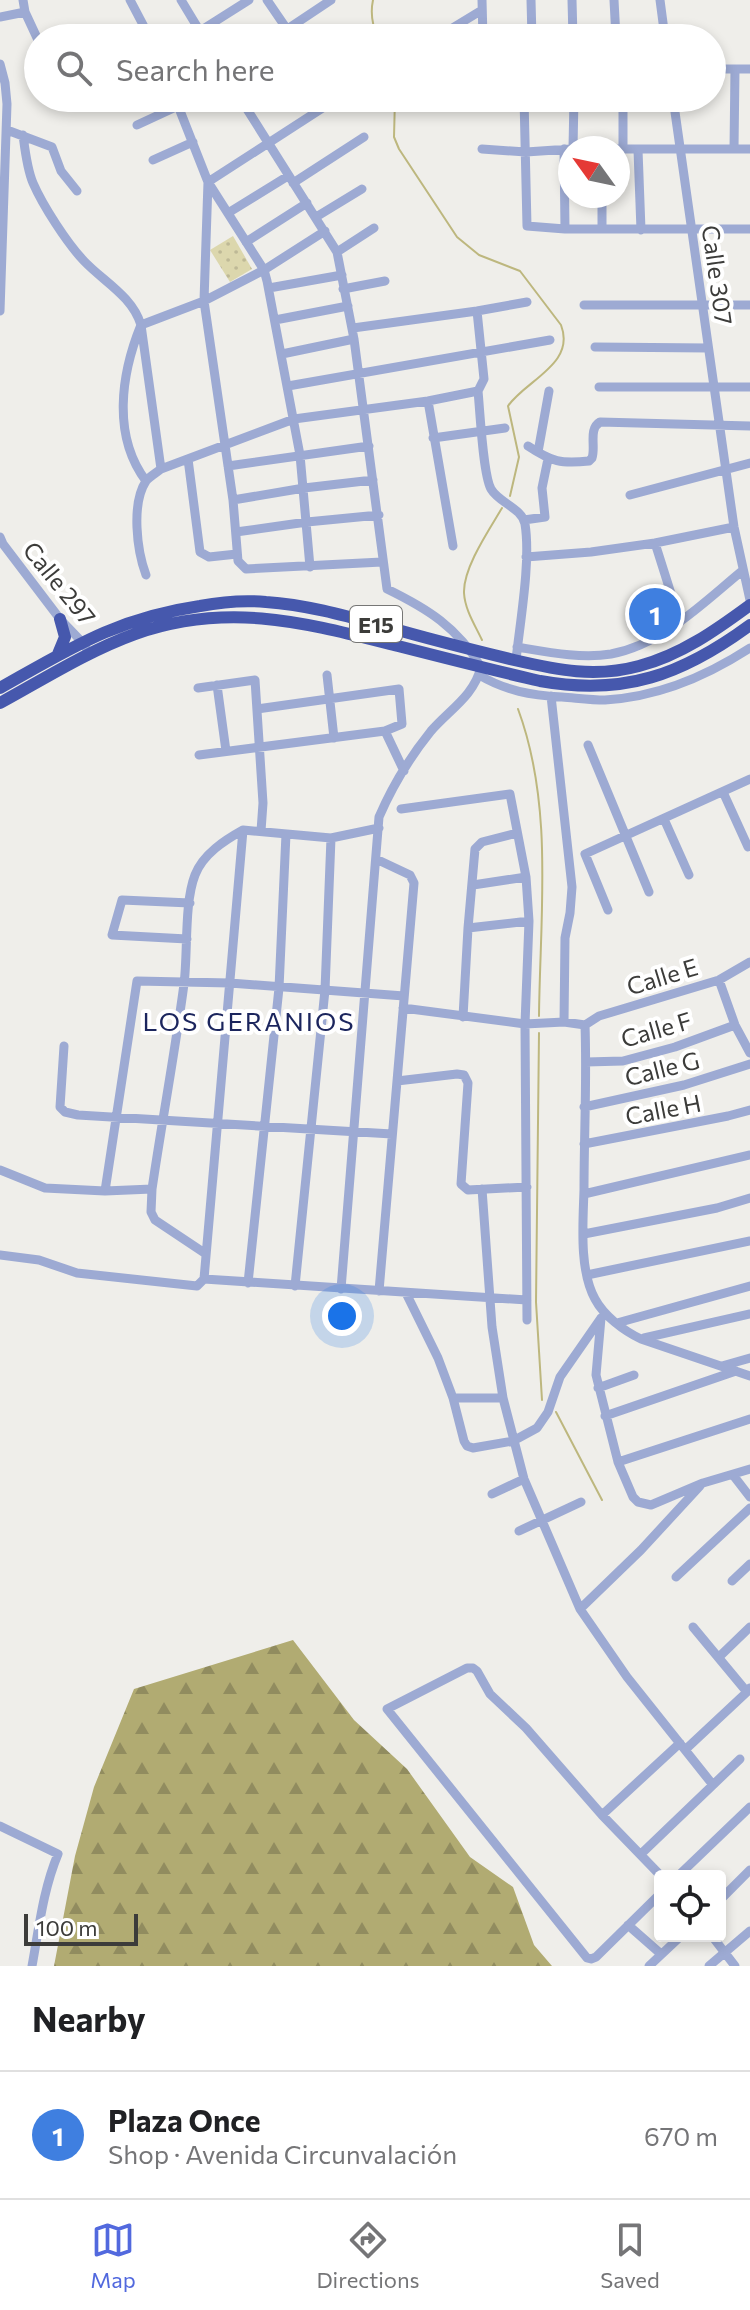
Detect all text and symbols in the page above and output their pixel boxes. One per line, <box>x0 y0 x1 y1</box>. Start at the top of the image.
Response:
search box <box>24 24 726 112</box>
icon: search <box>52 46 96 90</box>
text: Search here <box>116 50 275 87</box>
north arrow <box>558 136 630 208</box>
street label: Calle 307 <box>697 223 739 327</box>
street label: Calle 297 <box>18 535 102 631</box>
pin: 1 <box>629 584 681 644</box>
road number: E15 <box>350 606 402 642</box>
street label: Calle E <box>623 952 701 1000</box>
district label: LOS GERANIOS <box>142 1005 356 1036</box>
street label: Calle F <box>617 1005 695 1053</box>
street label: Calle G <box>622 1045 702 1091</box>
street label: Calle H <box>623 1087 703 1131</box>
your location <box>322 1296 362 1336</box>
map controls <box>654 1870 726 1942</box>
button: locate <box>654 1870 726 1942</box>
scale bar <box>24 1910 138 1946</box>
text: 100 m <box>36 1914 98 1941</box>
text: Nearby <box>32 1997 146 2039</box>
text: Plaza Once <box>108 2101 261 2138</box>
text: 1 <box>52 2120 64 2151</box>
text: 670 m <box>644 2120 718 2151</box>
text: Shop · Avenida Circunvalación <box>108 2138 457 2169</box>
tab: Map <box>90 2218 136 2293</box>
tab: Directions <box>316 2218 420 2293</box>
tab: Saved <box>600 2218 660 2293</box>

